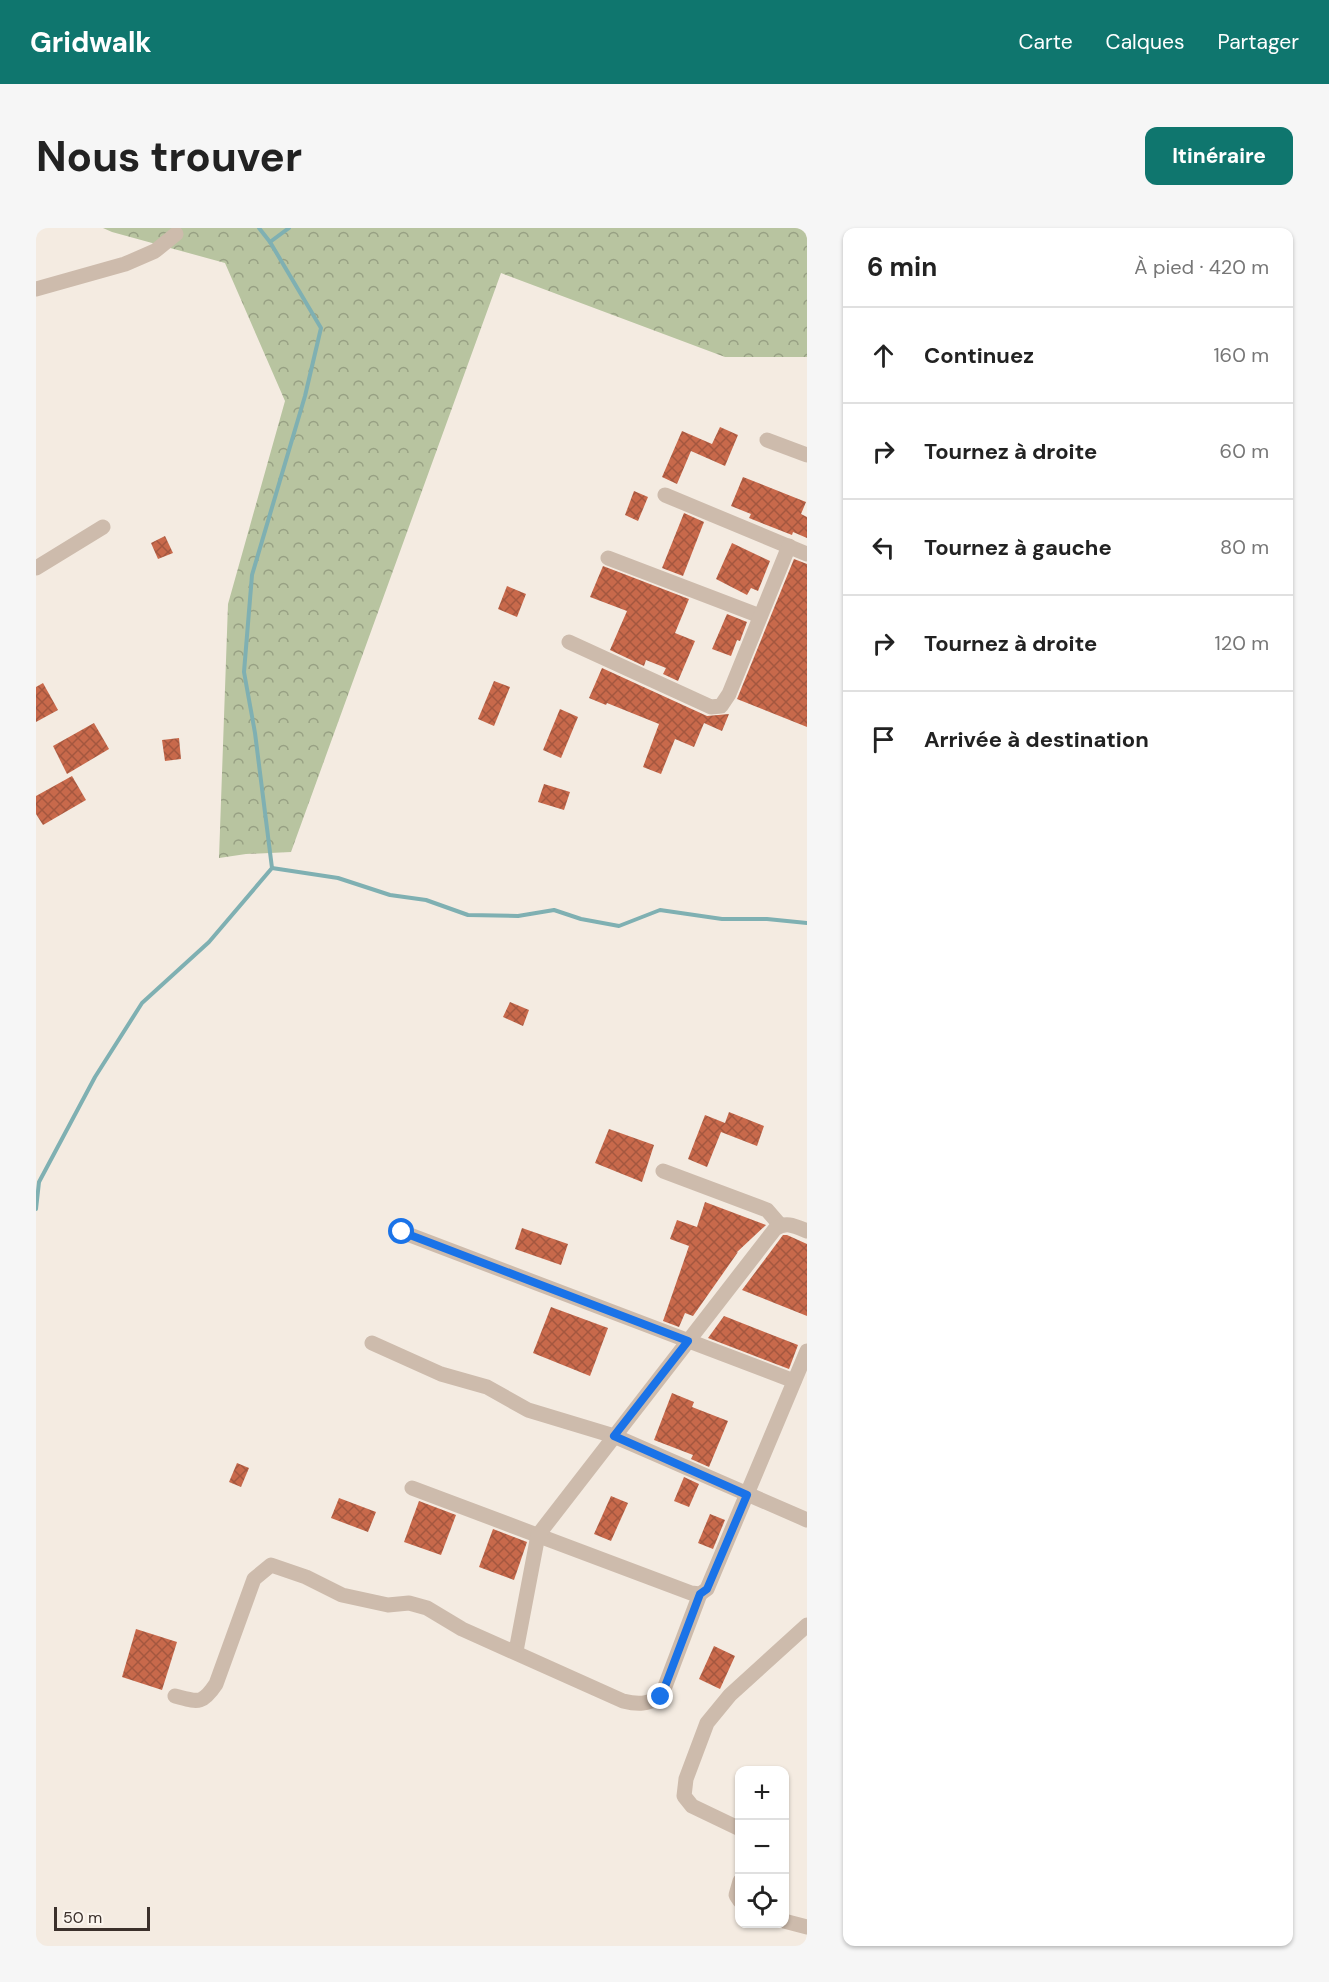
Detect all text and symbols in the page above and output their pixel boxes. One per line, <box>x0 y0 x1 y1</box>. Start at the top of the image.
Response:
text: Gridwalk <box>30 24 152 61</box>
text: Carte <box>1018 28 1073 56</box>
text: Calques <box>1106 28 1184 56</box>
text: Partager <box>1217 28 1299 56</box>
button: Itinéraire <box>1145 127 1293 185</box>
text: Nous trouver <box>36 129 302 184</box>
text: 6 min <box>867 250 937 284</box>
text: À pied · 420 m <box>1134 254 1269 280</box>
icon: ahead <box>867 339 900 372</box>
text: Continuez <box>924 341 1034 370</box>
text: 160 m <box>1213 342 1269 368</box>
icon: right <box>867 435 900 468</box>
text: Tournez à droite <box>924 437 1097 466</box>
text: 60 m <box>1220 438 1269 464</box>
icon: left <box>867 531 900 564</box>
text: Tournez à gauche <box>924 533 1112 562</box>
text: 80 m <box>1220 534 1269 560</box>
icon: right <box>867 627 900 660</box>
text: Tournez à droite <box>924 629 1097 658</box>
text: 120 m <box>1215 630 1269 656</box>
icon: arrive <box>867 723 900 756</box>
text: Arrivée à destination <box>924 725 1149 754</box>
route start <box>388 1218 414 1244</box>
route end <box>647 1683 673 1709</box>
map controls <box>735 1766 789 1928</box>
button: + <box>735 1766 789 1820</box>
button: − <box>735 1820 789 1874</box>
button: locate <box>735 1874 789 1928</box>
scale bar <box>54 1904 150 1932</box>
text: 50 m <box>63 1907 102 1928</box>

